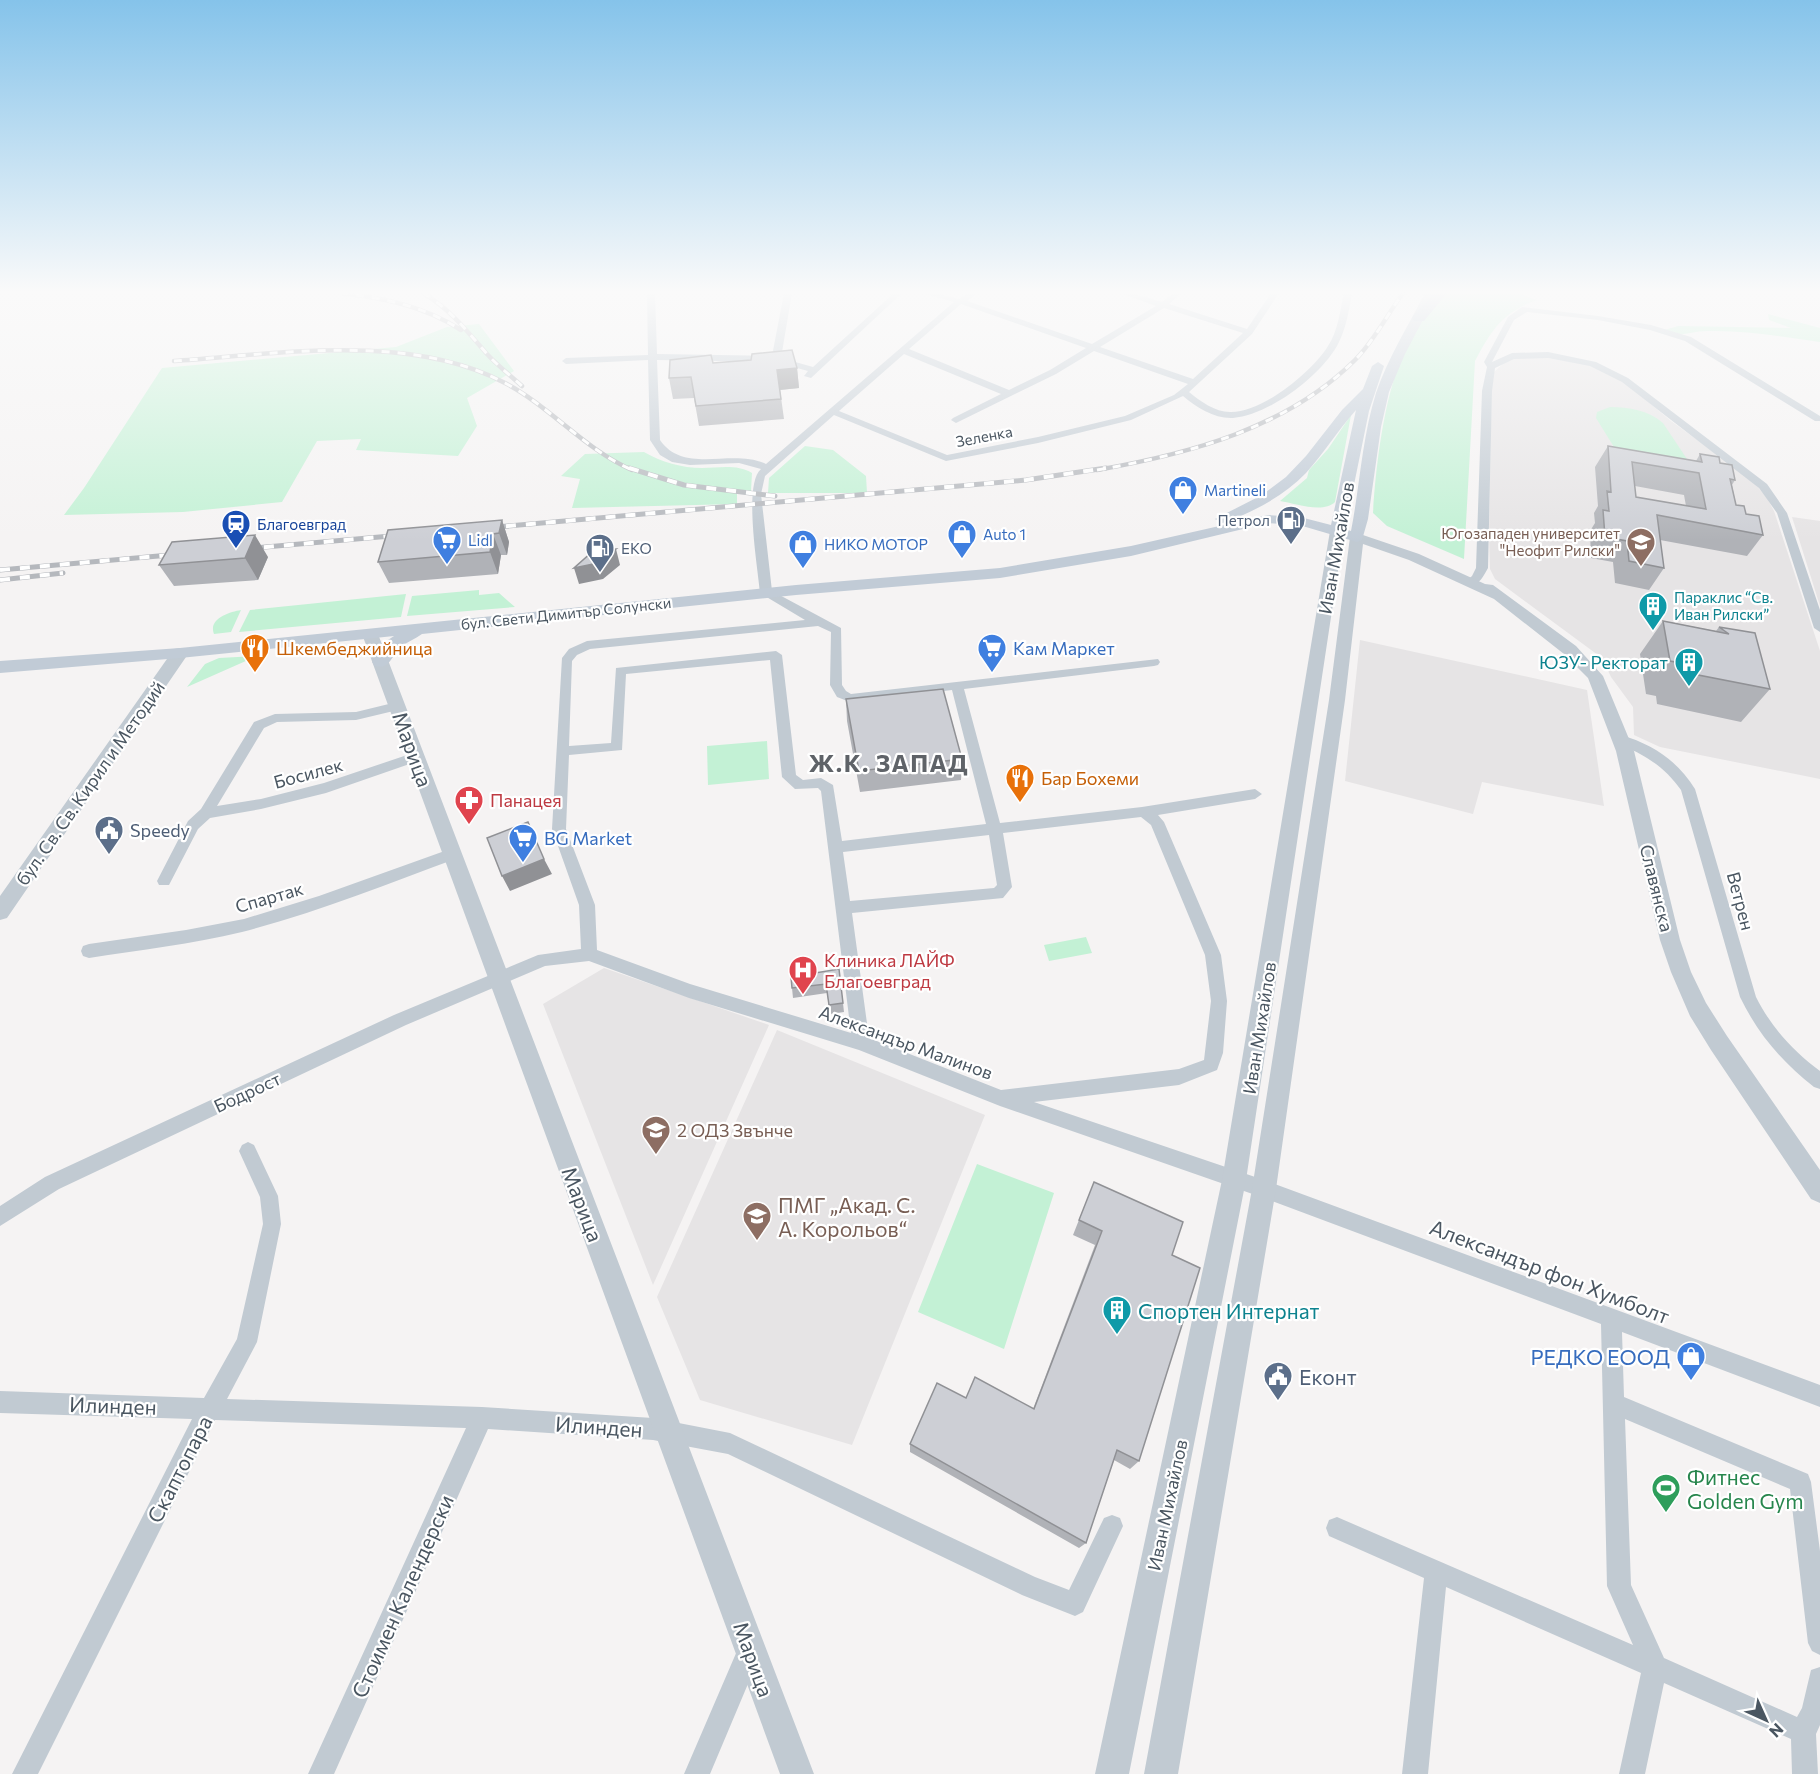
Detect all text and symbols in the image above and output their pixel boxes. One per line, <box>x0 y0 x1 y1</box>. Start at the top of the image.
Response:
street label: Зеленка <box>954 422 1014 450</box>
shop icon: Martineli <box>1167 474 1199 516</box>
street label: Иван Михайлов <box>1314 480 1358 616</box>
place label: Martineli <box>1204 481 1266 499</box>
fuel station icon: Петрол <box>1275 504 1307 546</box>
station icon: Благоевград <box>220 508 252 550</box>
place label: Петрол <box>1218 511 1270 529</box>
place label: Благоевград <box>257 515 346 533</box>
shop icon: Auto 1 <box>946 518 978 560</box>
supermarket icon: Lidl <box>431 524 463 566</box>
place label: Югозападен университет "Неофит Рилски" <box>1441 524 1620 559</box>
place label: Auto 1 <box>983 525 1026 543</box>
school or university icon: Югозападен университет "Неофит Рилски" <box>1625 526 1657 568</box>
shop icon: НИКО МОТОР <box>787 528 819 570</box>
place label: Lidl <box>468 531 493 549</box>
fuel station icon: EKO <box>584 532 616 574</box>
place label: НИКО МОТОР <box>824 535 928 553</box>
place label: EKO <box>621 539 652 557</box>
place label: Параклис “Св. Иван Рилски” <box>1674 588 1773 623</box>
building icon: Параклис “Св. Иван Рилски” <box>1637 590 1669 632</box>
street label: бул. Свети Димитър Солунски <box>460 593 672 633</box>
restaurant icon: Шкембеджийница <box>239 632 271 674</box>
supermarket icon: Кам Маркет <box>976 632 1008 674</box>
place label: Шкембеджийница <box>276 637 433 659</box>
place label: Кам Маркет <box>1013 637 1115 659</box>
building icon: ЮЗУ- Ректорат <box>1673 646 1705 688</box>
place label: ЮЗУ- Ректорат <box>1539 651 1669 673</box>
street label: бул. Св. Св. Кирил и Методий <box>11 677 169 889</box>
street label: Марица <box>388 708 438 790</box>
district label: Ж.К. ЗАПАД <box>809 748 969 777</box>
street label: Босилек <box>271 753 345 793</box>
restaurant icon: Бар Бохеми <box>1004 762 1036 804</box>
place label: Бар Бохеми <box>1041 767 1139 789</box>
pharmacy icon: Панацея <box>453 784 485 826</box>
place label: Панацея <box>490 789 562 811</box>
public building icon: Speedy <box>93 814 125 856</box>
place label: Speedy <box>130 819 190 841</box>
supermarket icon: BG Market <box>507 822 539 864</box>
place label: BG Market <box>544 827 632 849</box>
street label: Славянска <box>1636 842 1678 934</box>
street label: Ветрен <box>1723 869 1759 933</box>
street label: Спартак <box>232 877 306 917</box>
place label: Клиника ЛАЙФ Благоевград <box>824 949 955 992</box>
hospital icon: Клиника ЛАЙФ Благоевград <box>787 954 819 996</box>
street label: Иван Михайлов <box>1238 960 1280 1096</box>
street label: Александър Малинов <box>816 1000 996 1084</box>
street label: Бодрост <box>210 1067 284 1117</box>
school or university icon: 2 ОДЗ Звънче <box>640 1114 672 1156</box>
place label: 2 ОДЗ Звънче <box>677 1119 793 1141</box>
street label: Марица <box>557 1163 609 1245</box>
place label: ПМГ „Акад. С. А. Корольов“ <box>778 1192 915 1241</box>
school or university icon: ПМГ „Акад. С. А. Корольов“ <box>741 1200 773 1242</box>
street label: Александър фон Хумболт <box>1427 1214 1673 1328</box>
building icon: Спортен Интернат <box>1101 1294 1133 1336</box>
place label: Спортен Интернат <box>1138 1298 1320 1323</box>
shop icon: РЕДКО ЕООД <box>1675 1340 1707 1382</box>
place label: РЕДКО ЕООД <box>1530 1344 1670 1369</box>
public building icon: Еконт <box>1262 1360 1294 1402</box>
place label: Еконт <box>1299 1364 1357 1389</box>
street label: Илинден <box>69 1391 157 1419</box>
street label: Илинден <box>555 1410 643 1442</box>
street label: Скаптопара <box>141 1411 217 1527</box>
street label: Иван Михайлов <box>1142 1437 1192 1573</box>
place label: Фитнес Golden Gym <box>1687 1464 1804 1513</box>
sports icon: Фитнес Golden Gym <box>1650 1472 1682 1514</box>
street label: Стоимен Календерски <box>346 1491 458 1701</box>
street label: Марица <box>729 1618 779 1700</box>
north arrow <box>1736 1690 1796 1750</box>
text: N <box>1766 1720 1788 1742</box>

